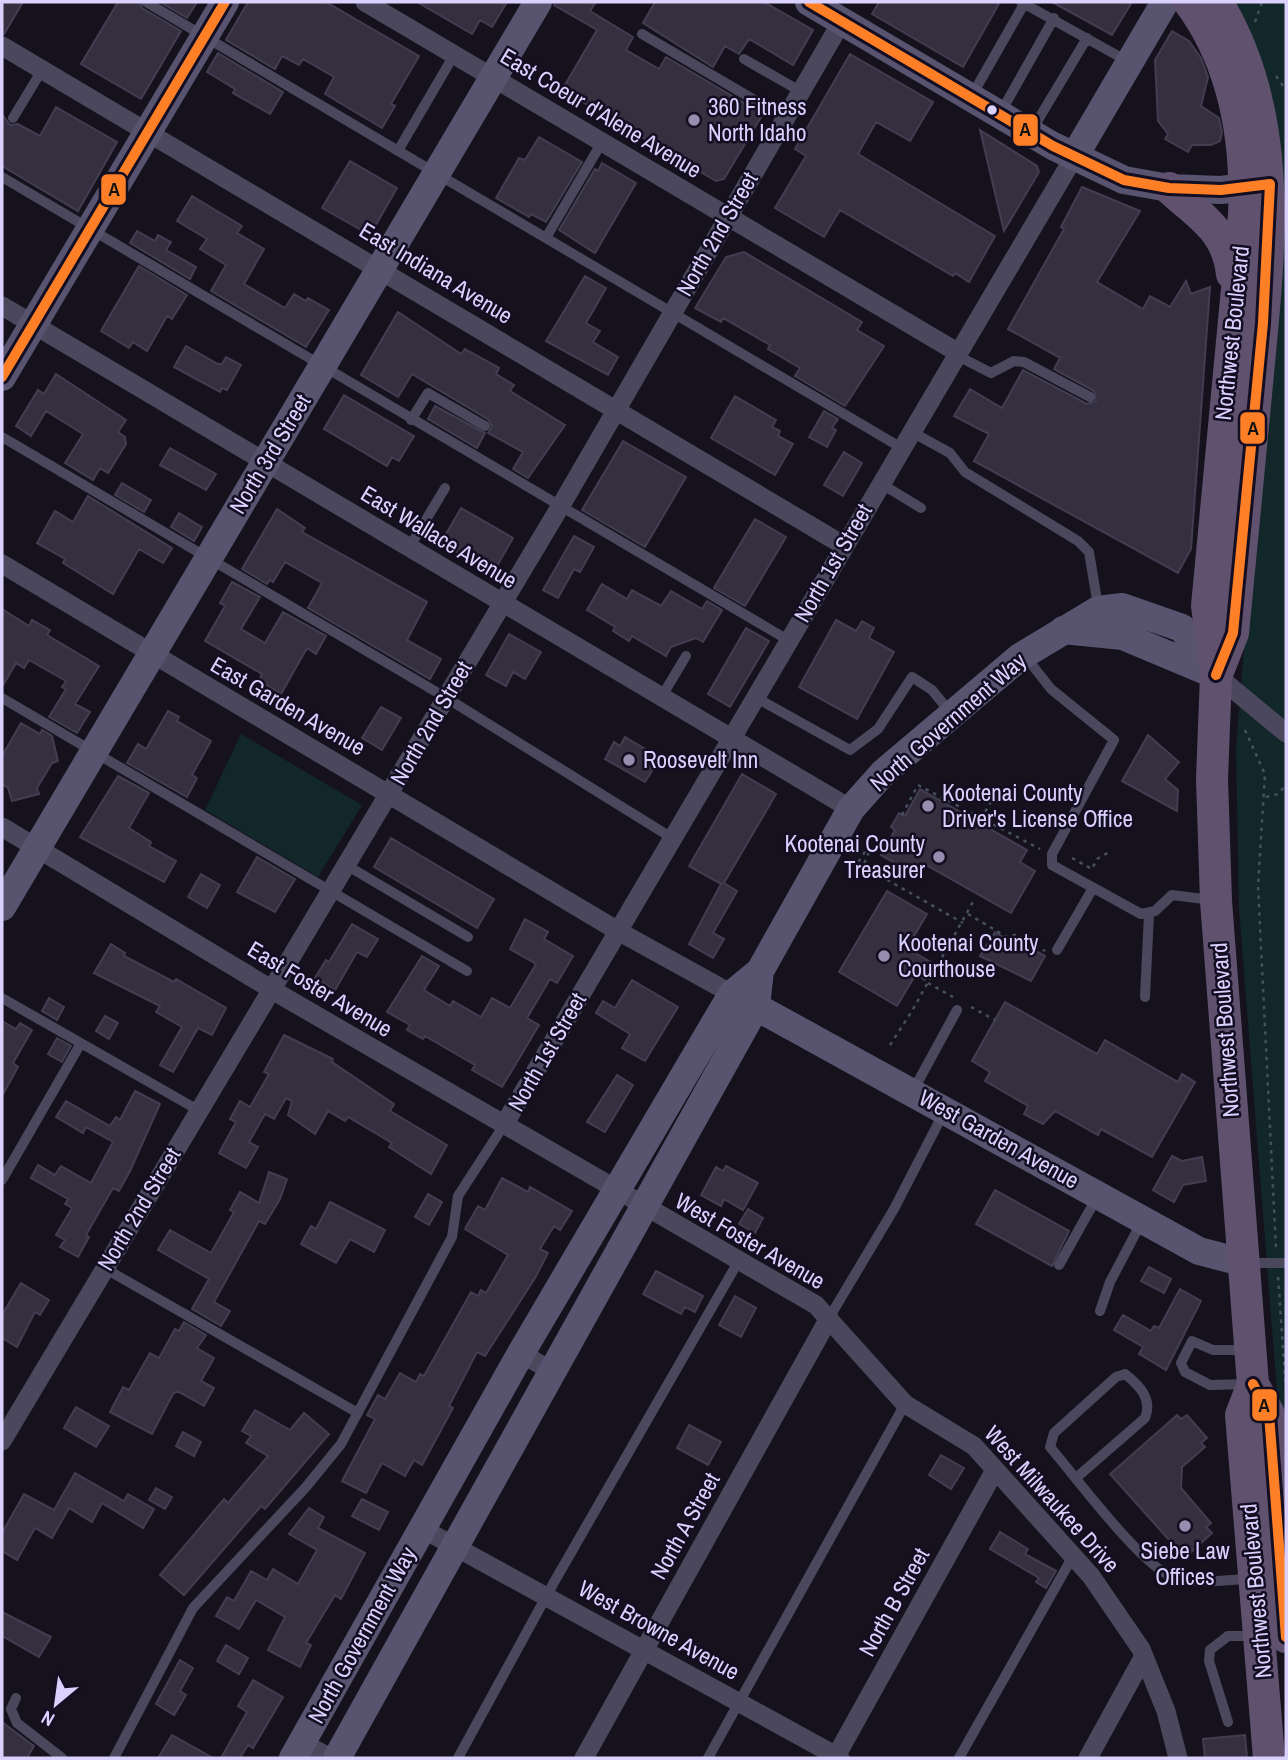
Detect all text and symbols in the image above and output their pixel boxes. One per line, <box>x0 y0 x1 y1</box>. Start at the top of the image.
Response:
street label: East Coeur d'Alene Avenue <box>495 40 708 185</box>
place label: 360 Fitness North Idaho <box>708 91 807 148</box>
unlabelled marker <box>985 103 999 117</box>
marker: 360 Fitness North Idaho <box>686 112 702 128</box>
line badge: A <box>1012 113 1039 147</box>
text: A <box>1019 116 1031 142</box>
street label: North 2nd Street <box>669 166 765 301</box>
line badge: A <box>100 173 127 206</box>
text: A <box>108 176 120 202</box>
street label: East Indiana Avenue <box>354 215 519 331</box>
street label: Northwest Boulevard <box>1207 244 1256 422</box>
street label: North 3rd Street <box>222 388 317 519</box>
line badge: A <box>1239 411 1266 445</box>
text: A <box>1247 415 1259 441</box>
street label: East Wallace Avenue <box>355 478 523 595</box>
street label: North 1st Street <box>786 498 879 628</box>
street label: North Government Way <box>863 645 1033 798</box>
street label: East Garden Avenue <box>205 649 371 762</box>
street label: North 2nd Street <box>383 655 479 790</box>
place label: Roosevelt Inn <box>643 744 758 775</box>
marker: Roosevelt Inn <box>621 752 637 768</box>
place label: Kootenai County Driver's License Office <box>942 777 1133 834</box>
marker: Kootenai County Driver's License Office <box>920 798 936 814</box>
place label: Kootenai County Treasurer <box>784 828 926 885</box>
marker: Kootenai County Treasurer <box>931 849 947 865</box>
place label: Kootenai County Courthouse <box>898 927 1039 984</box>
street label: East Foster Avenue <box>242 933 398 1044</box>
street label: Northwest Boulevard <box>1203 942 1246 1118</box>
marker: Kootenai County Courthouse <box>876 948 892 964</box>
street label: North 1st Street <box>500 987 593 1117</box>
street label: West Garden Avenue <box>914 1082 1085 1195</box>
street label: North 2nd Street <box>90 1141 187 1276</box>
street label: West Foster Avenue <box>670 1185 831 1296</box>
line badge: A <box>1251 1388 1278 1422</box>
text: A <box>1258 1392 1270 1418</box>
street label: West Milwaukee Drive <box>978 1418 1127 1579</box>
street label: North A Street <box>643 1467 727 1585</box>
street label: Northwest Boulevard <box>1232 1502 1279 1680</box>
marker: Siebe Law Offices <box>1177 1518 1193 1534</box>
place label: Siebe Law Offices <box>1140 1535 1230 1592</box>
street label: North Government Way <box>300 1540 423 1729</box>
street label: North B Street <box>851 1542 936 1662</box>
street label: West Browne Avenue <box>573 1572 745 1687</box>
north arrow <box>21 1669 91 1739</box>
text: N <box>37 1705 59 1733</box>

